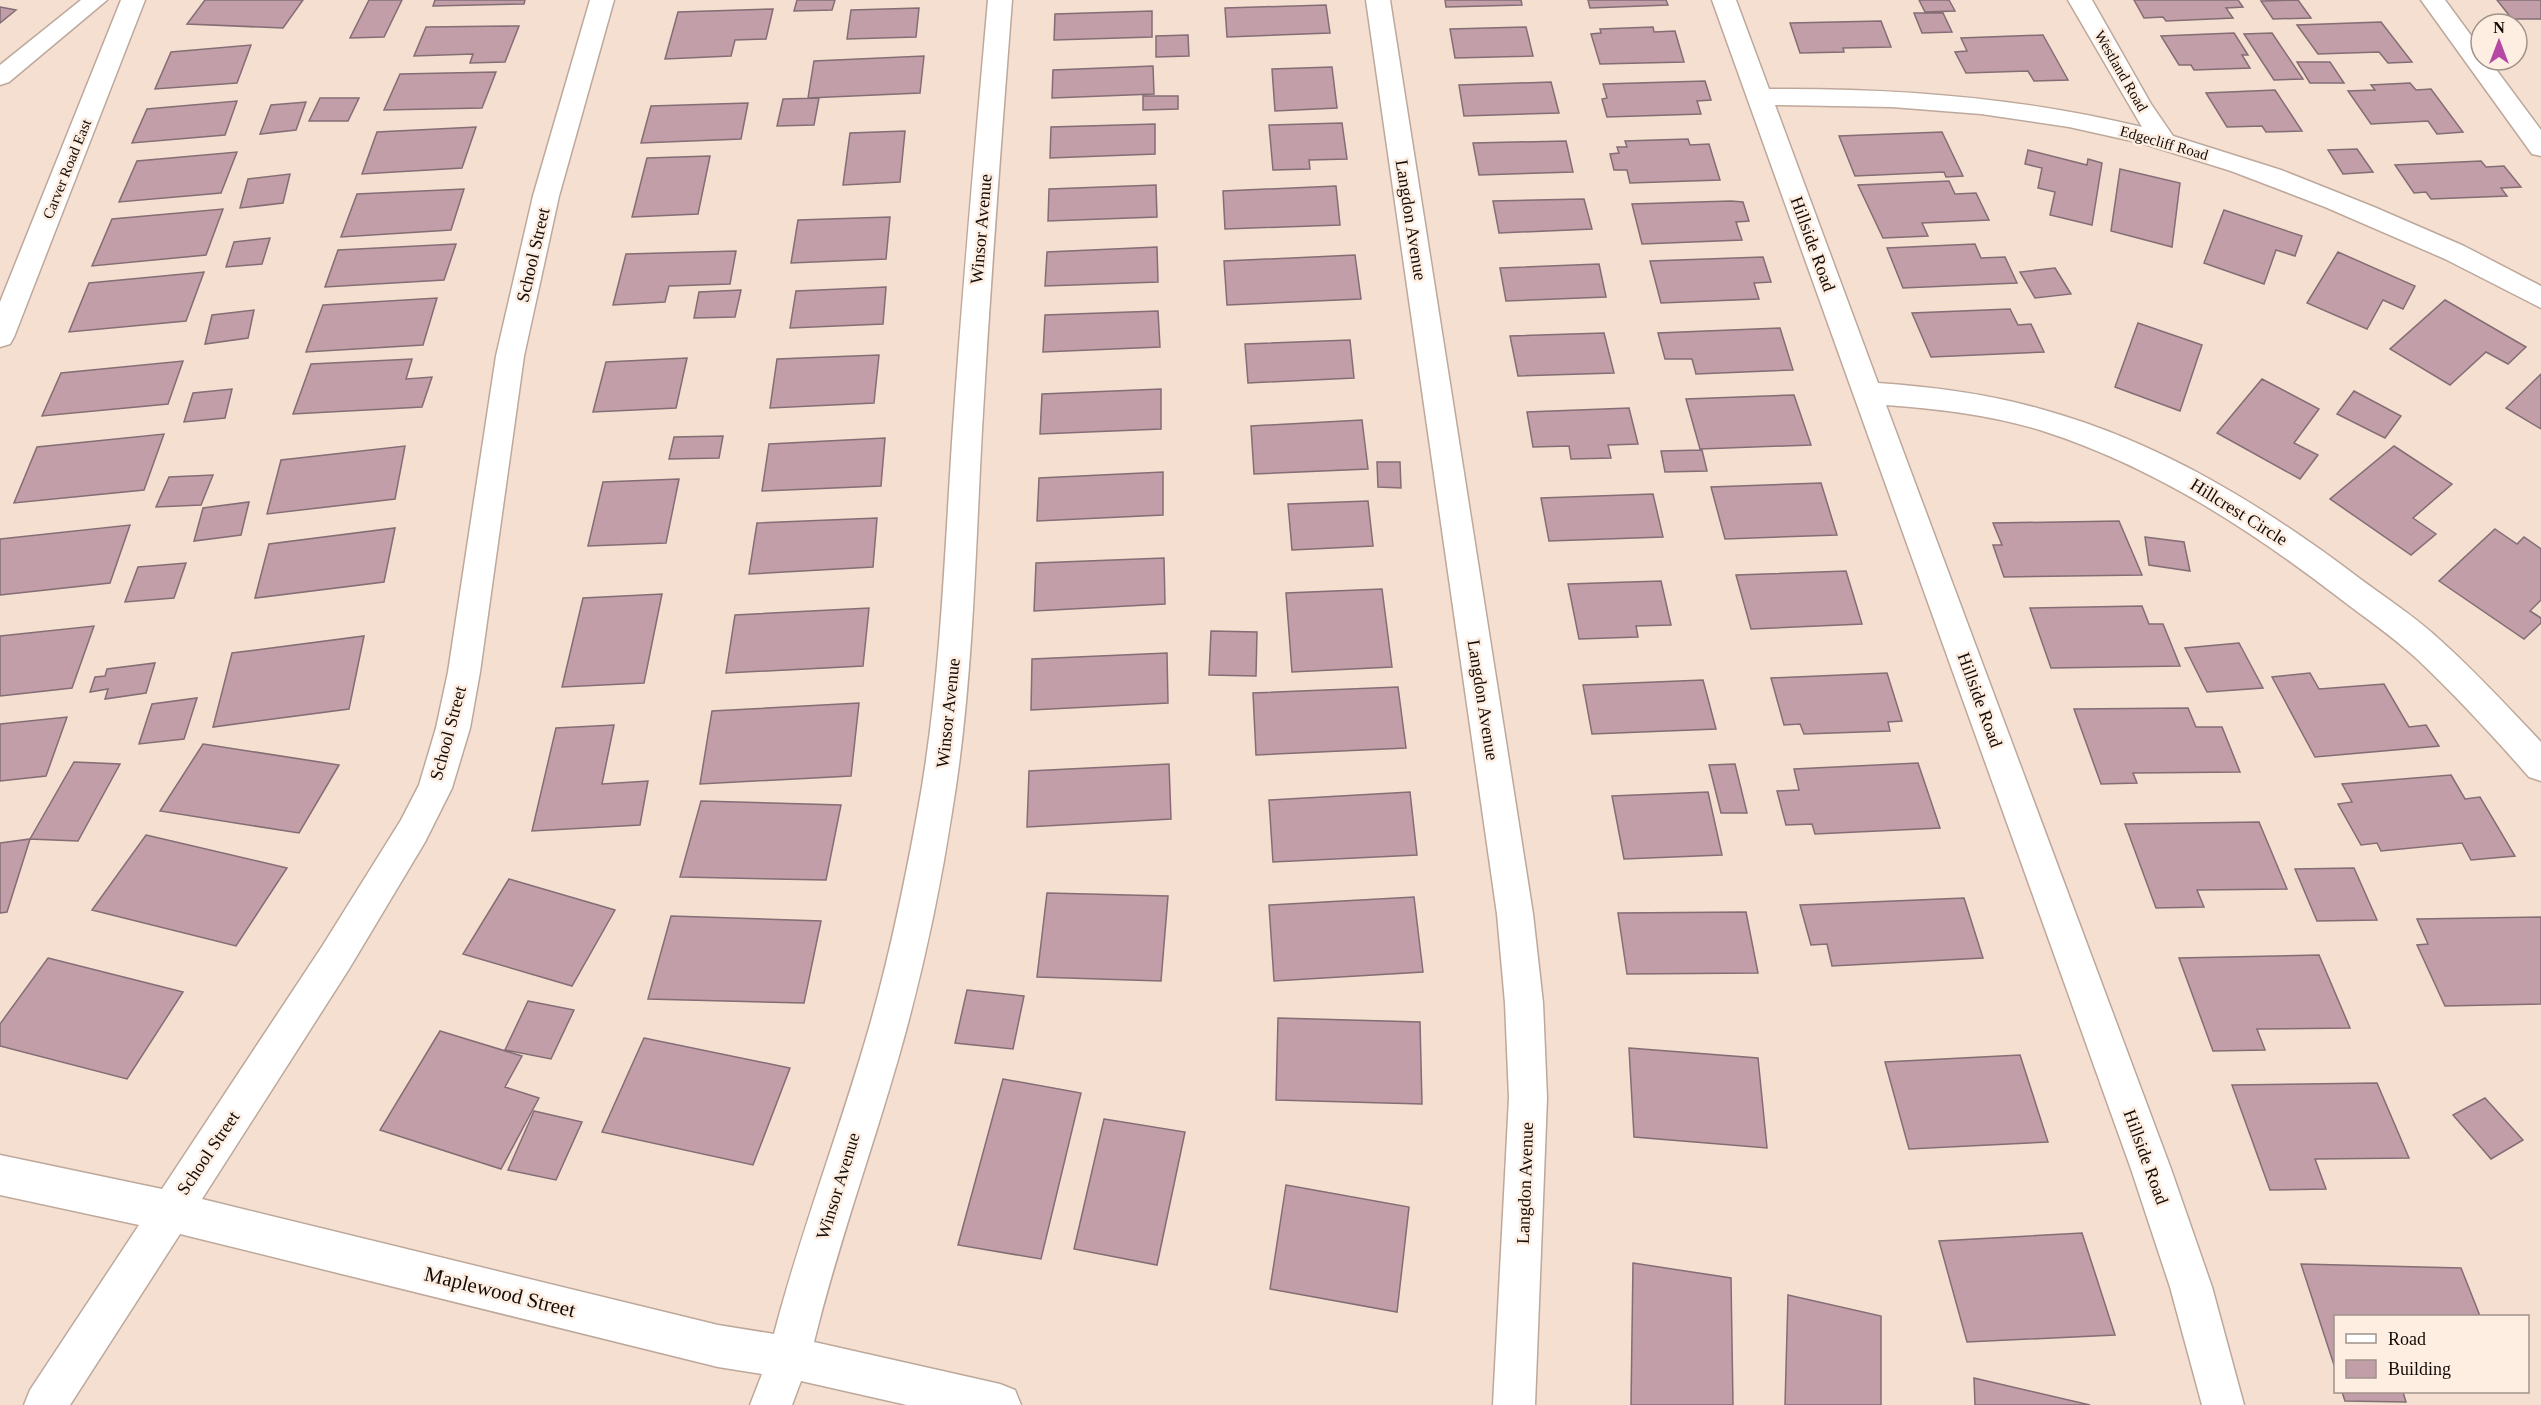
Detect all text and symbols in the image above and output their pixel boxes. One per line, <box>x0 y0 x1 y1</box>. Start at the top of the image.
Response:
north arrow <box>2469 12 2529 72</box>
text: N <box>2493 19 2505 36</box>
street label: Westland Road <box>2091 28 2151 115</box>
street label: Carver Road East <box>40 116 95 221</box>
street label: Edgecliff Road <box>2118 123 2210 163</box>
street label: Langdon Avenue <box>1392 158 1430 282</box>
street label: Winsor Avenue <box>966 173 996 285</box>
street label: Hillside Road <box>1787 194 1839 294</box>
street label: School Street <box>512 206 554 304</box>
street label: Hillcrest Circle <box>2187 474 2291 550</box>
street label: Langdon Avenue <box>1464 638 1502 762</box>
street label: Hillside Road <box>1954 650 2006 750</box>
street label: Winsor Avenue <box>932 657 964 769</box>
street label: School Street <box>426 684 470 782</box>
street label: School Street <box>173 1107 243 1199</box>
street label: Hillside Road <box>2120 1107 2172 1207</box>
street label: Langdon Avenue <box>1513 1122 1537 1244</box>
street label: Winsor Avenue <box>812 1130 864 1242</box>
street label: Maplewood Street <box>422 1262 578 1322</box>
legend <box>2334 1315 2529 1393</box>
text: Road <box>2388 1329 2426 1349</box>
text: Building <box>2388 1359 2451 1379</box>

